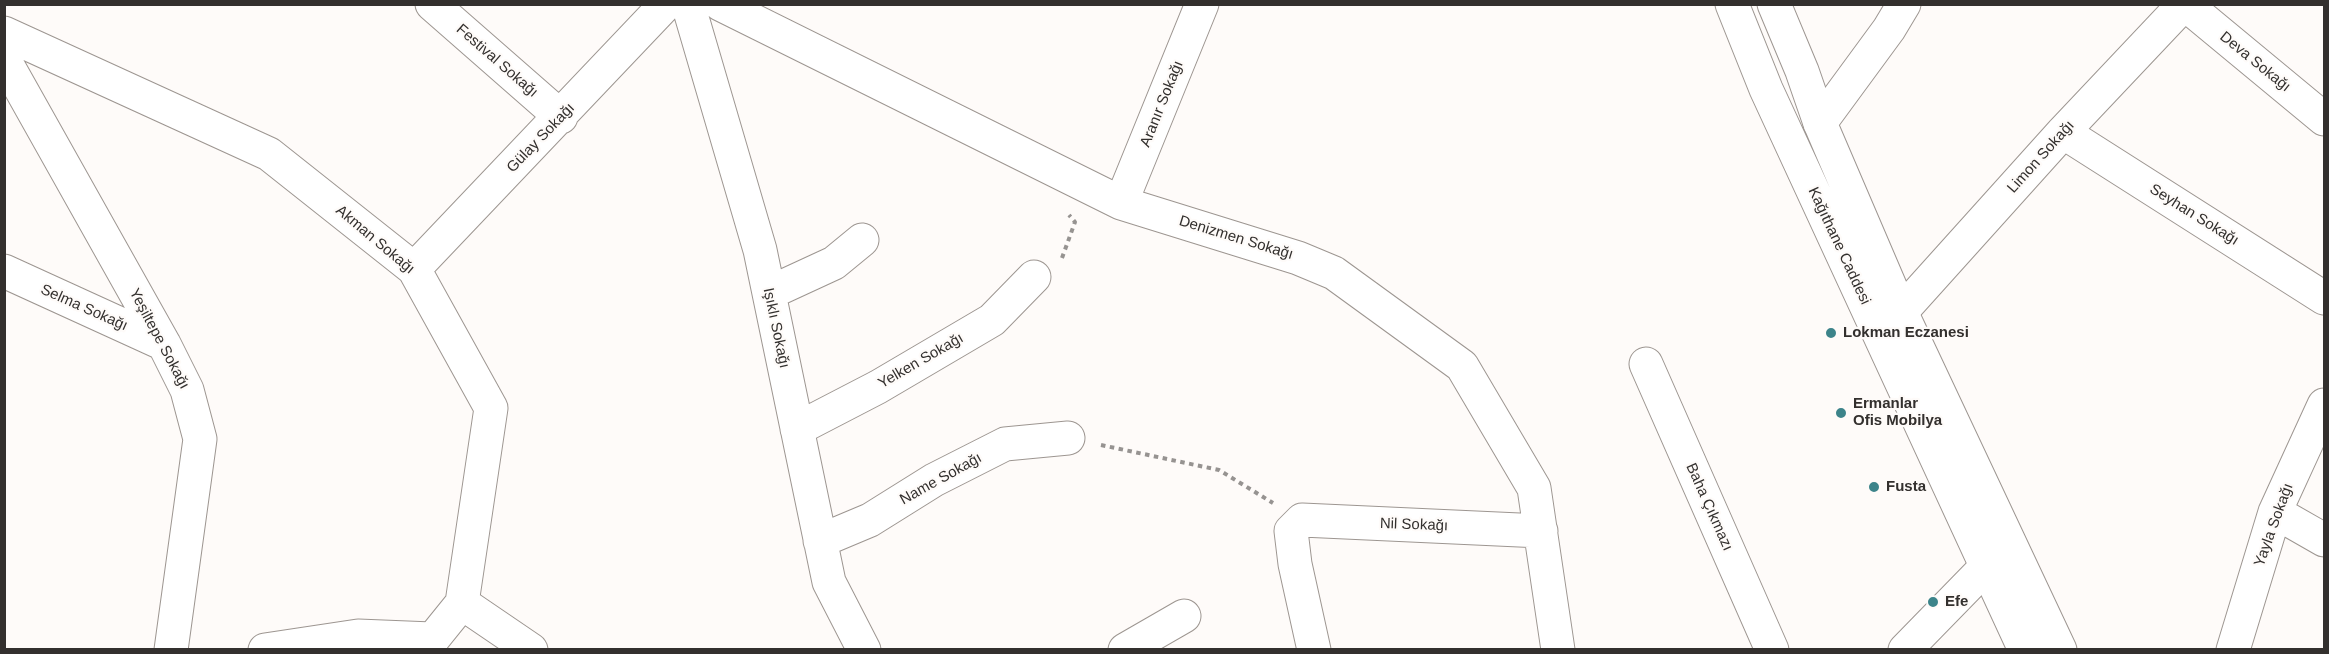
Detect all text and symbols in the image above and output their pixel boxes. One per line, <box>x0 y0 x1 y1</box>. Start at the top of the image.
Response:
street label: Festival Sokağı <box>452 21 542 101</box>
street label: Deva Sokağı <box>2216 28 2294 96</box>
street label: Aranır Sokağı <box>1136 58 1188 150</box>
street label: Gülay Sokağı <box>503 99 579 177</box>
street label: Limon Sokağı <box>2004 117 2078 197</box>
street label: Seyhan Sokağı <box>2146 180 2242 250</box>
street label: Kağıthane Caddesi <box>1804 184 1874 308</box>
street label: Akman Sokağı <box>332 202 418 278</box>
street label: Denizmen Sokağı <box>1177 212 1295 264</box>
street label: Selma Sokağı <box>38 281 130 335</box>
street label: Yeşiltepe Sokağı <box>125 286 193 392</box>
street label: Işıklı Sokağı <box>759 286 793 370</box>
place label: Lokman Eczanesi <box>1843 324 1969 342</box>
marker: Lokman Eczanesi <box>1824 326 1838 340</box>
street label: Yelken Sokağı <box>875 329 967 393</box>
place label: Ermanlar Ofis Mobilya <box>1853 395 1942 430</box>
marker: Ermanlar Ofis Mobilya <box>1834 406 1848 420</box>
street label: Name Sokağı <box>897 449 985 509</box>
street label: Baha Çıkmazı <box>1682 460 1736 554</box>
place label: Fusta <box>1886 478 1926 496</box>
marker: Fusta <box>1867 480 1881 494</box>
street label: Yayla Sokağı <box>2251 481 2297 569</box>
street label: Nil Sokağı <box>1380 515 1448 535</box>
place label: Efe <box>1945 593 1968 611</box>
marker: Efe <box>1926 595 1940 609</box>

